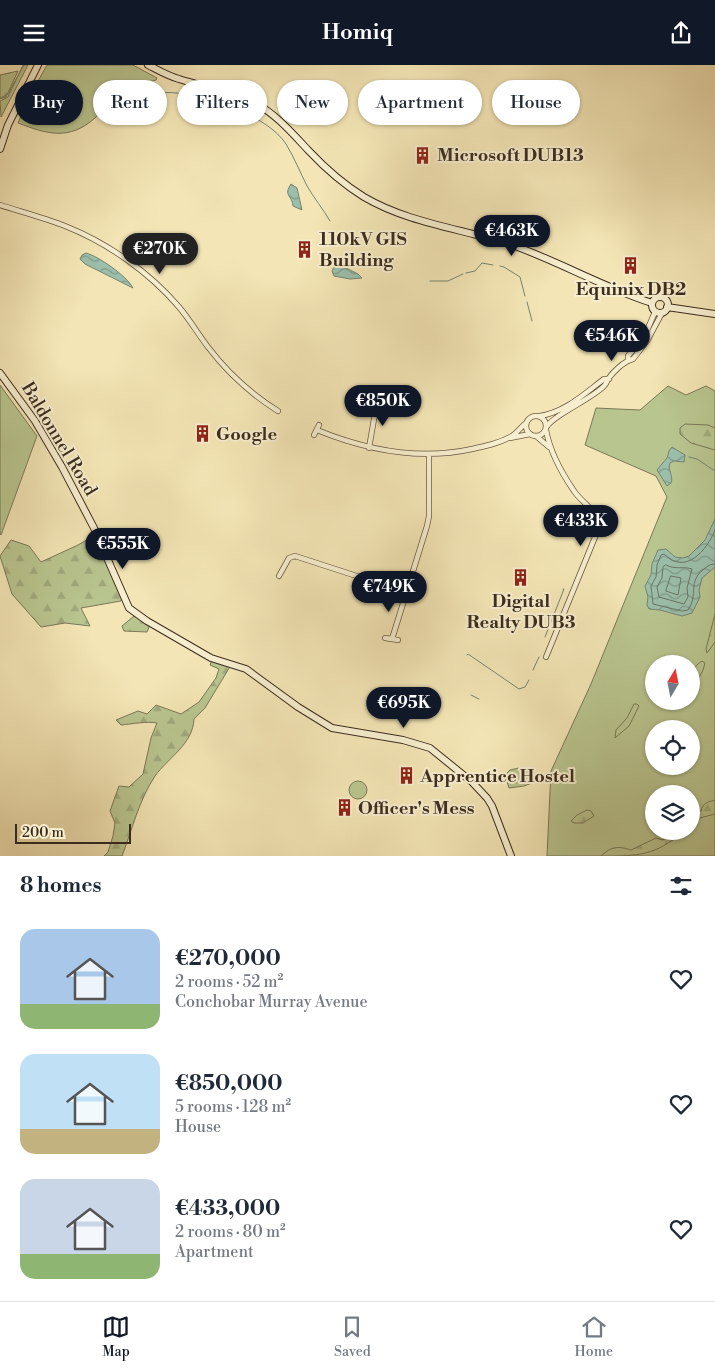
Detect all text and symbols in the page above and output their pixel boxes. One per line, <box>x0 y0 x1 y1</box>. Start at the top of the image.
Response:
icon: menu <box>20 19 48 47</box>
text: Homiq <box>322 19 393 46</box>
icon: share <box>667 19 695 47</box>
chip: Buy <box>15 80 83 125</box>
chip: Rent <box>93 80 167 125</box>
chip: Filters <box>177 80 267 125</box>
chip: New <box>277 80 348 125</box>
chip: Apartment <box>358 80 482 125</box>
chip: House <box>492 80 580 125</box>
place label: Microsoft DUB13 <box>437 144 584 167</box>
building icon: Microsoft DUB13 <box>413 145 433 165</box>
pin: €463K <box>477 215 547 257</box>
text: €463K <box>485 221 539 241</box>
place label: 110kV GIS Building <box>319 228 407 272</box>
pin: €270K <box>125 233 195 275</box>
text: €270K <box>133 239 187 259</box>
building icon: 110kV GIS Building <box>295 239 315 259</box>
building icon: Equinix DB2 <box>621 256 641 276</box>
place label: Equinix DB2 <box>576 278 686 301</box>
pin: €546K <box>577 319 647 362</box>
text: €546K <box>585 326 639 346</box>
street label: Baldonnel Road <box>15 377 102 501</box>
pin: €850K <box>348 385 418 427</box>
text: €850K <box>355 391 411 411</box>
place label: Google <box>216 423 278 446</box>
building icon: Google <box>192 424 212 444</box>
pin: €433K <box>546 505 616 547</box>
text: €433K <box>554 511 608 531</box>
pin: €555K <box>88 527 158 570</box>
text: €555K <box>96 534 150 554</box>
building icon: Digital Realty DUB3 <box>511 568 531 588</box>
pin: €749K <box>354 571 424 613</box>
text: €749K <box>363 577 415 597</box>
place label: Digital Realty DUB3 <box>467 590 576 634</box>
north arrow <box>645 655 700 710</box>
map controls <box>645 655 700 840</box>
pin: €695K <box>369 687 439 729</box>
text: €695K <box>377 693 431 713</box>
button: locate <box>645 720 700 775</box>
place label: Apprentice Hostel <box>419 765 575 788</box>
building icon: Apprentice Hostel <box>396 766 416 786</box>
button: layers <box>645 785 700 840</box>
place label: Officer's Mess <box>358 797 475 820</box>
building icon: Officer's Mess <box>334 798 354 818</box>
scale bar <box>15 821 131 844</box>
text: 200 m <box>22 824 64 842</box>
icon: filters <box>667 872 695 900</box>
text: 8 homes <box>20 873 102 899</box>
text: €270,000 <box>175 946 281 972</box>
icon: home <box>60 949 120 1009</box>
icon: heart <box>667 965 695 993</box>
text: 2 rooms · 52 m² <box>175 972 283 992</box>
text: Conchobar Murray Avenue <box>175 992 368 1012</box>
text: €850,000 <box>175 1071 283 1097</box>
icon: home <box>60 1074 120 1134</box>
icon: heart <box>667 1090 695 1118</box>
text: 5 rooms · 128 m² <box>175 1097 291 1117</box>
text: House <box>175 1117 221 1137</box>
text: €433,000 <box>175 1196 280 1222</box>
icon: home <box>60 1199 120 1259</box>
icon: heart <box>667 1215 695 1243</box>
text: 2 rooms · 80 m² <box>175 1222 286 1242</box>
text: Apartment <box>175 1242 254 1262</box>
tab: Map <box>102 1313 130 1361</box>
tab: Saved <box>334 1313 371 1361</box>
tab: Home <box>575 1313 613 1361</box>

